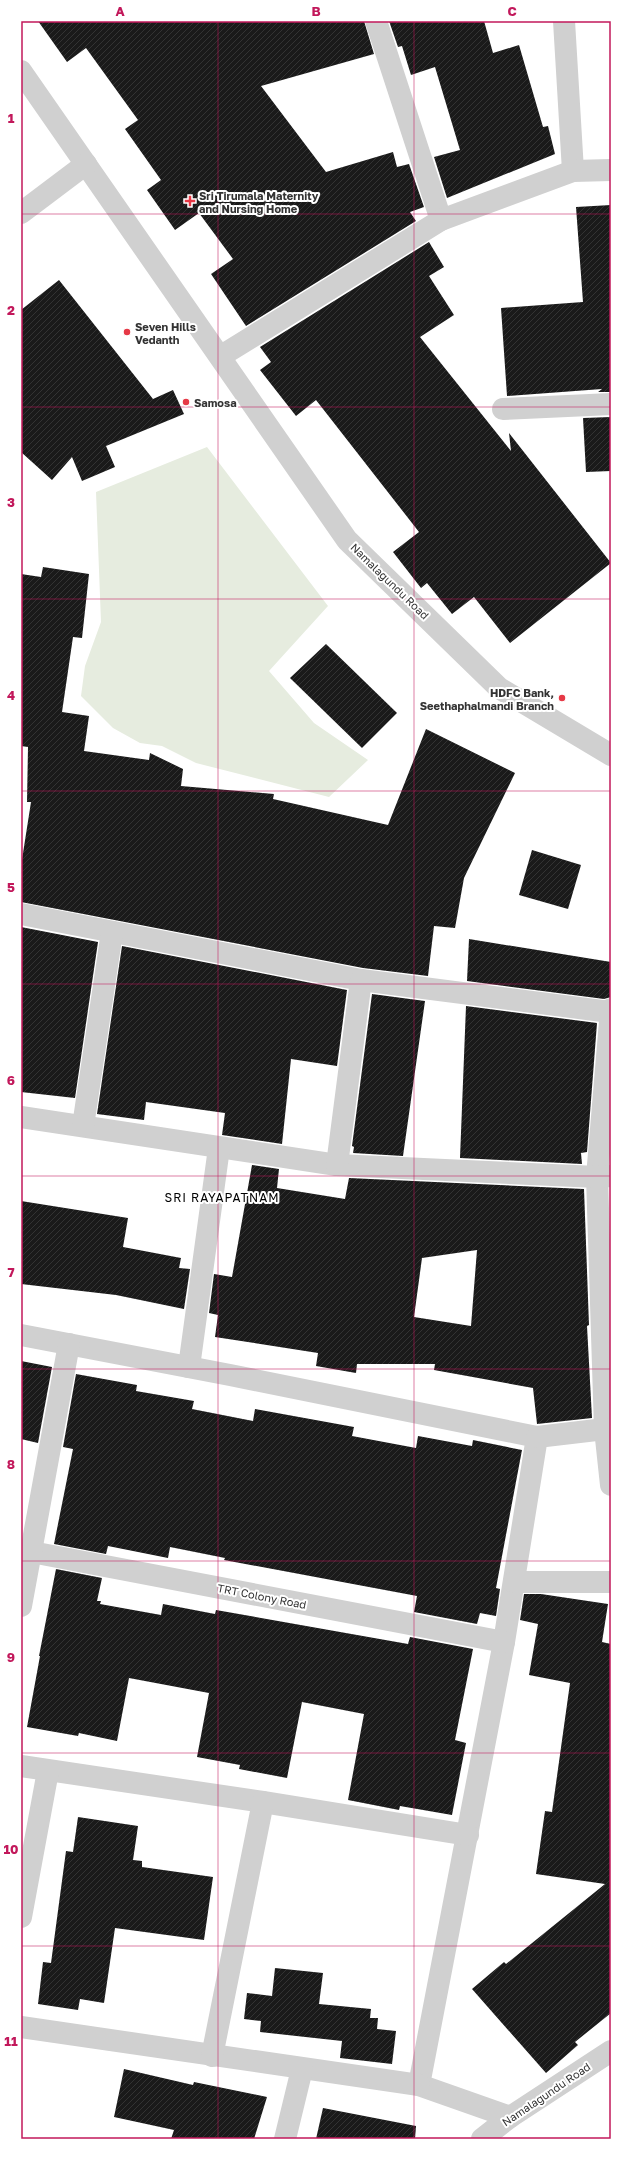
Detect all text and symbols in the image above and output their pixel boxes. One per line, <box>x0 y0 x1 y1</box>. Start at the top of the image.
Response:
text: A <box>115 3 125 19</box>
text: B <box>311 3 321 19</box>
text: C <box>507 3 517 19</box>
text: 1 <box>8 110 15 126</box>
place label: Sri Tirumala Maternity and Nursing Home <box>199 189 319 215</box>
marker: Sri Tirumala Maternity and Nursing Home <box>184 195 196 207</box>
text: 2 <box>7 302 15 318</box>
place label: Seven Hills Vedanth <box>135 320 196 346</box>
marker: Seven Hills Vedanth <box>122 327 132 337</box>
place label: Samosa <box>194 396 237 409</box>
marker: Samosa <box>181 397 191 407</box>
text: 3 <box>7 494 15 510</box>
street label: Namalagundu Road <box>348 540 432 622</box>
place label: HDFC Bank, Seethaphalmandi Branch <box>420 686 554 712</box>
text: 4 <box>7 687 15 703</box>
marker: HDFC Bank, Seethaphalmandi Branch <box>557 693 567 703</box>
text: 5 <box>7 879 15 895</box>
text: 6 <box>7 1072 15 1088</box>
district label: SRI RAYAPATNAM <box>164 1190 280 1205</box>
text: 7 <box>7 1264 15 1280</box>
text: 8 <box>7 1456 15 1472</box>
street label: TRT Colony Road <box>216 1581 308 1611</box>
text: 9 <box>7 1649 15 1665</box>
text: 10 <box>3 1841 19 1857</box>
text: 11 <box>4 2033 18 2049</box>
street label: Namalagundu Road <box>499 2060 593 2128</box>

